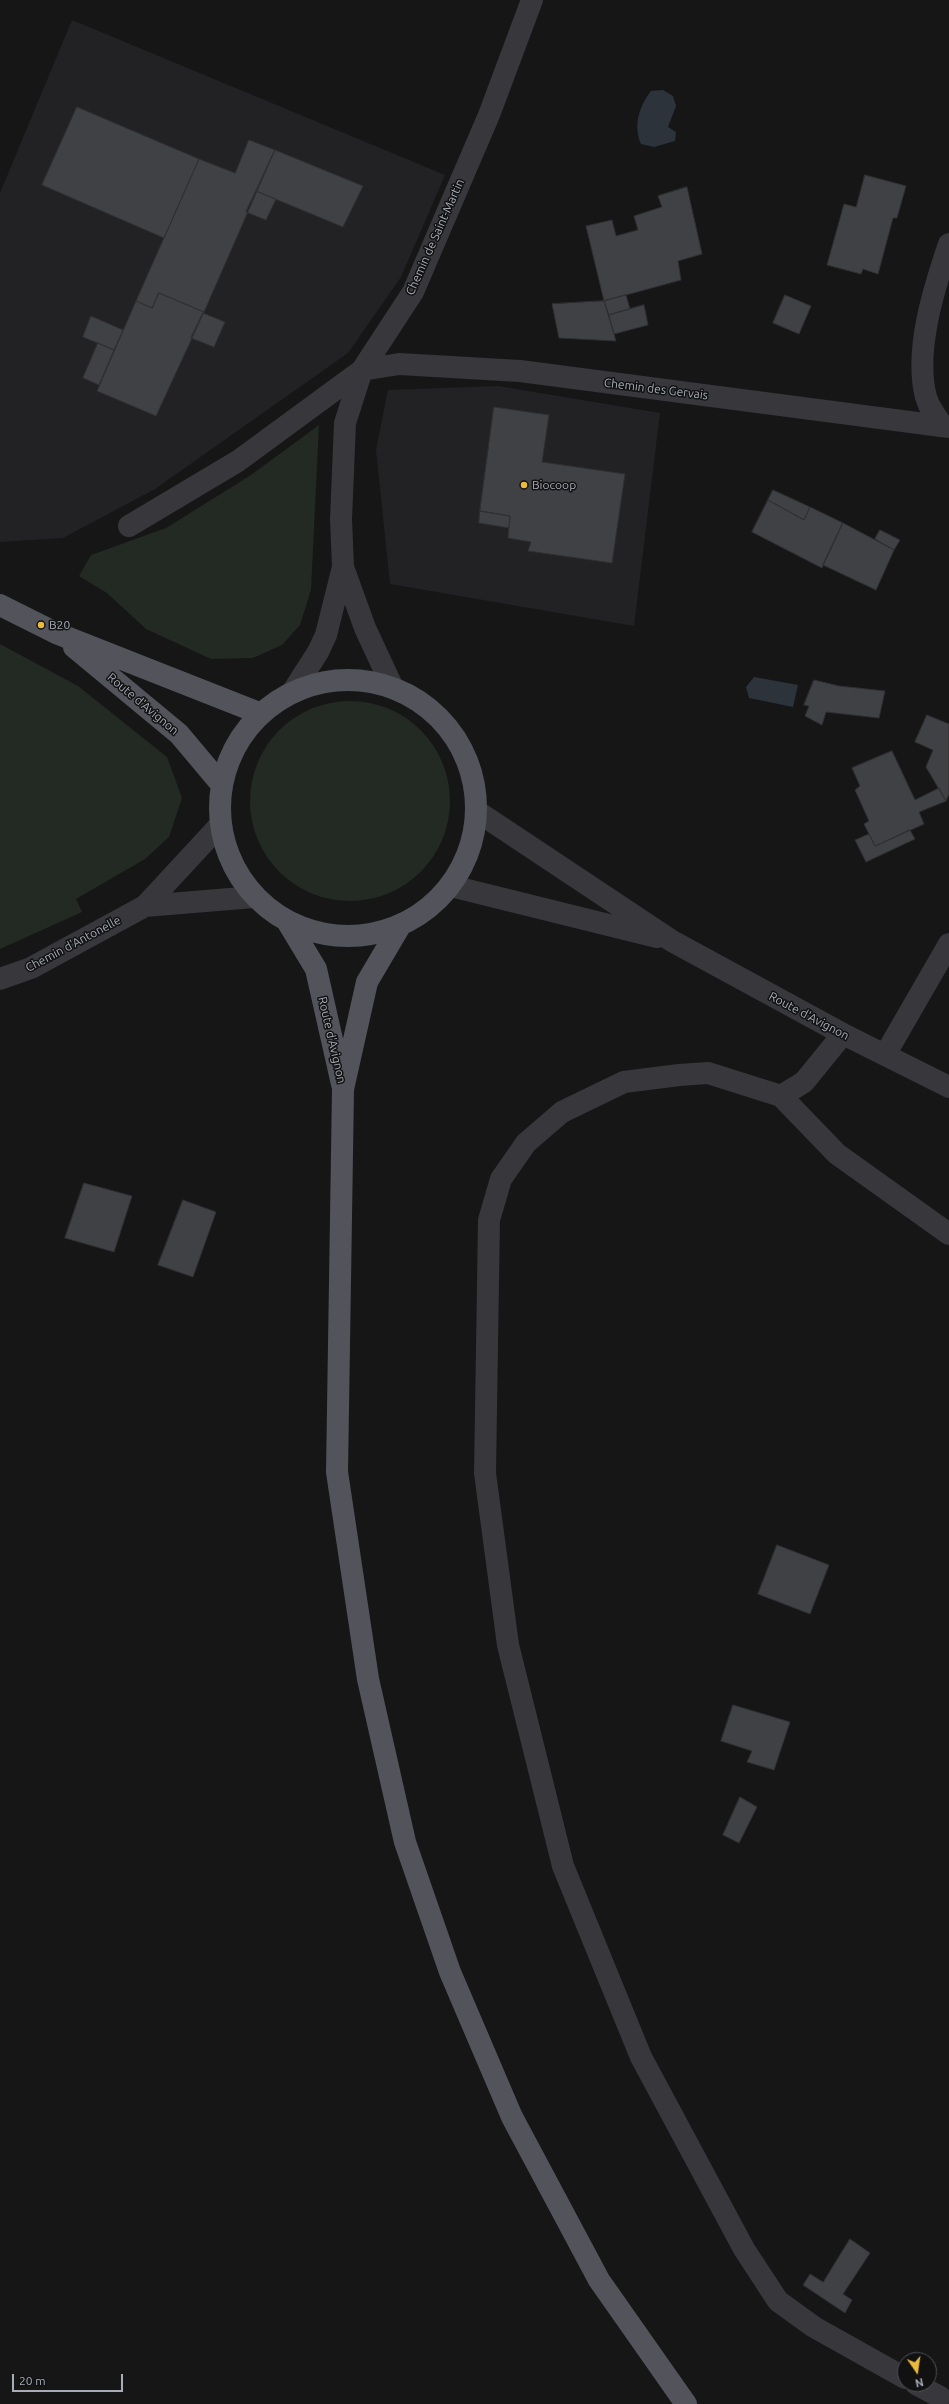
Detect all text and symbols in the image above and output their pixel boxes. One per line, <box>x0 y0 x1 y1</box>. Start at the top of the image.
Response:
street label: Chemin de Saint-Martin <box>403 177 467 297</box>
street label: Chemin des Gervais <box>603 375 709 403</box>
place label: Biocoop <box>532 478 576 492</box>
marker: Biocoop <box>519 480 529 490</box>
place label: B20 <box>49 618 70 632</box>
marker: B20 <box>36 620 46 630</box>
street label: Route d'Avignon <box>104 670 182 738</box>
street label: Chemin d'Antonelle <box>23 913 123 975</box>
street label: Route d'Avignon <box>767 989 851 1043</box>
street label: Route d'Avignon <box>315 995 349 1085</box>
north arrow <box>897 2352 937 2392</box>
scale bar <box>14 2366 125 2392</box>
text: 20 m <box>19 2374 46 2387</box>
text: N <box>914 2376 925 2389</box>

